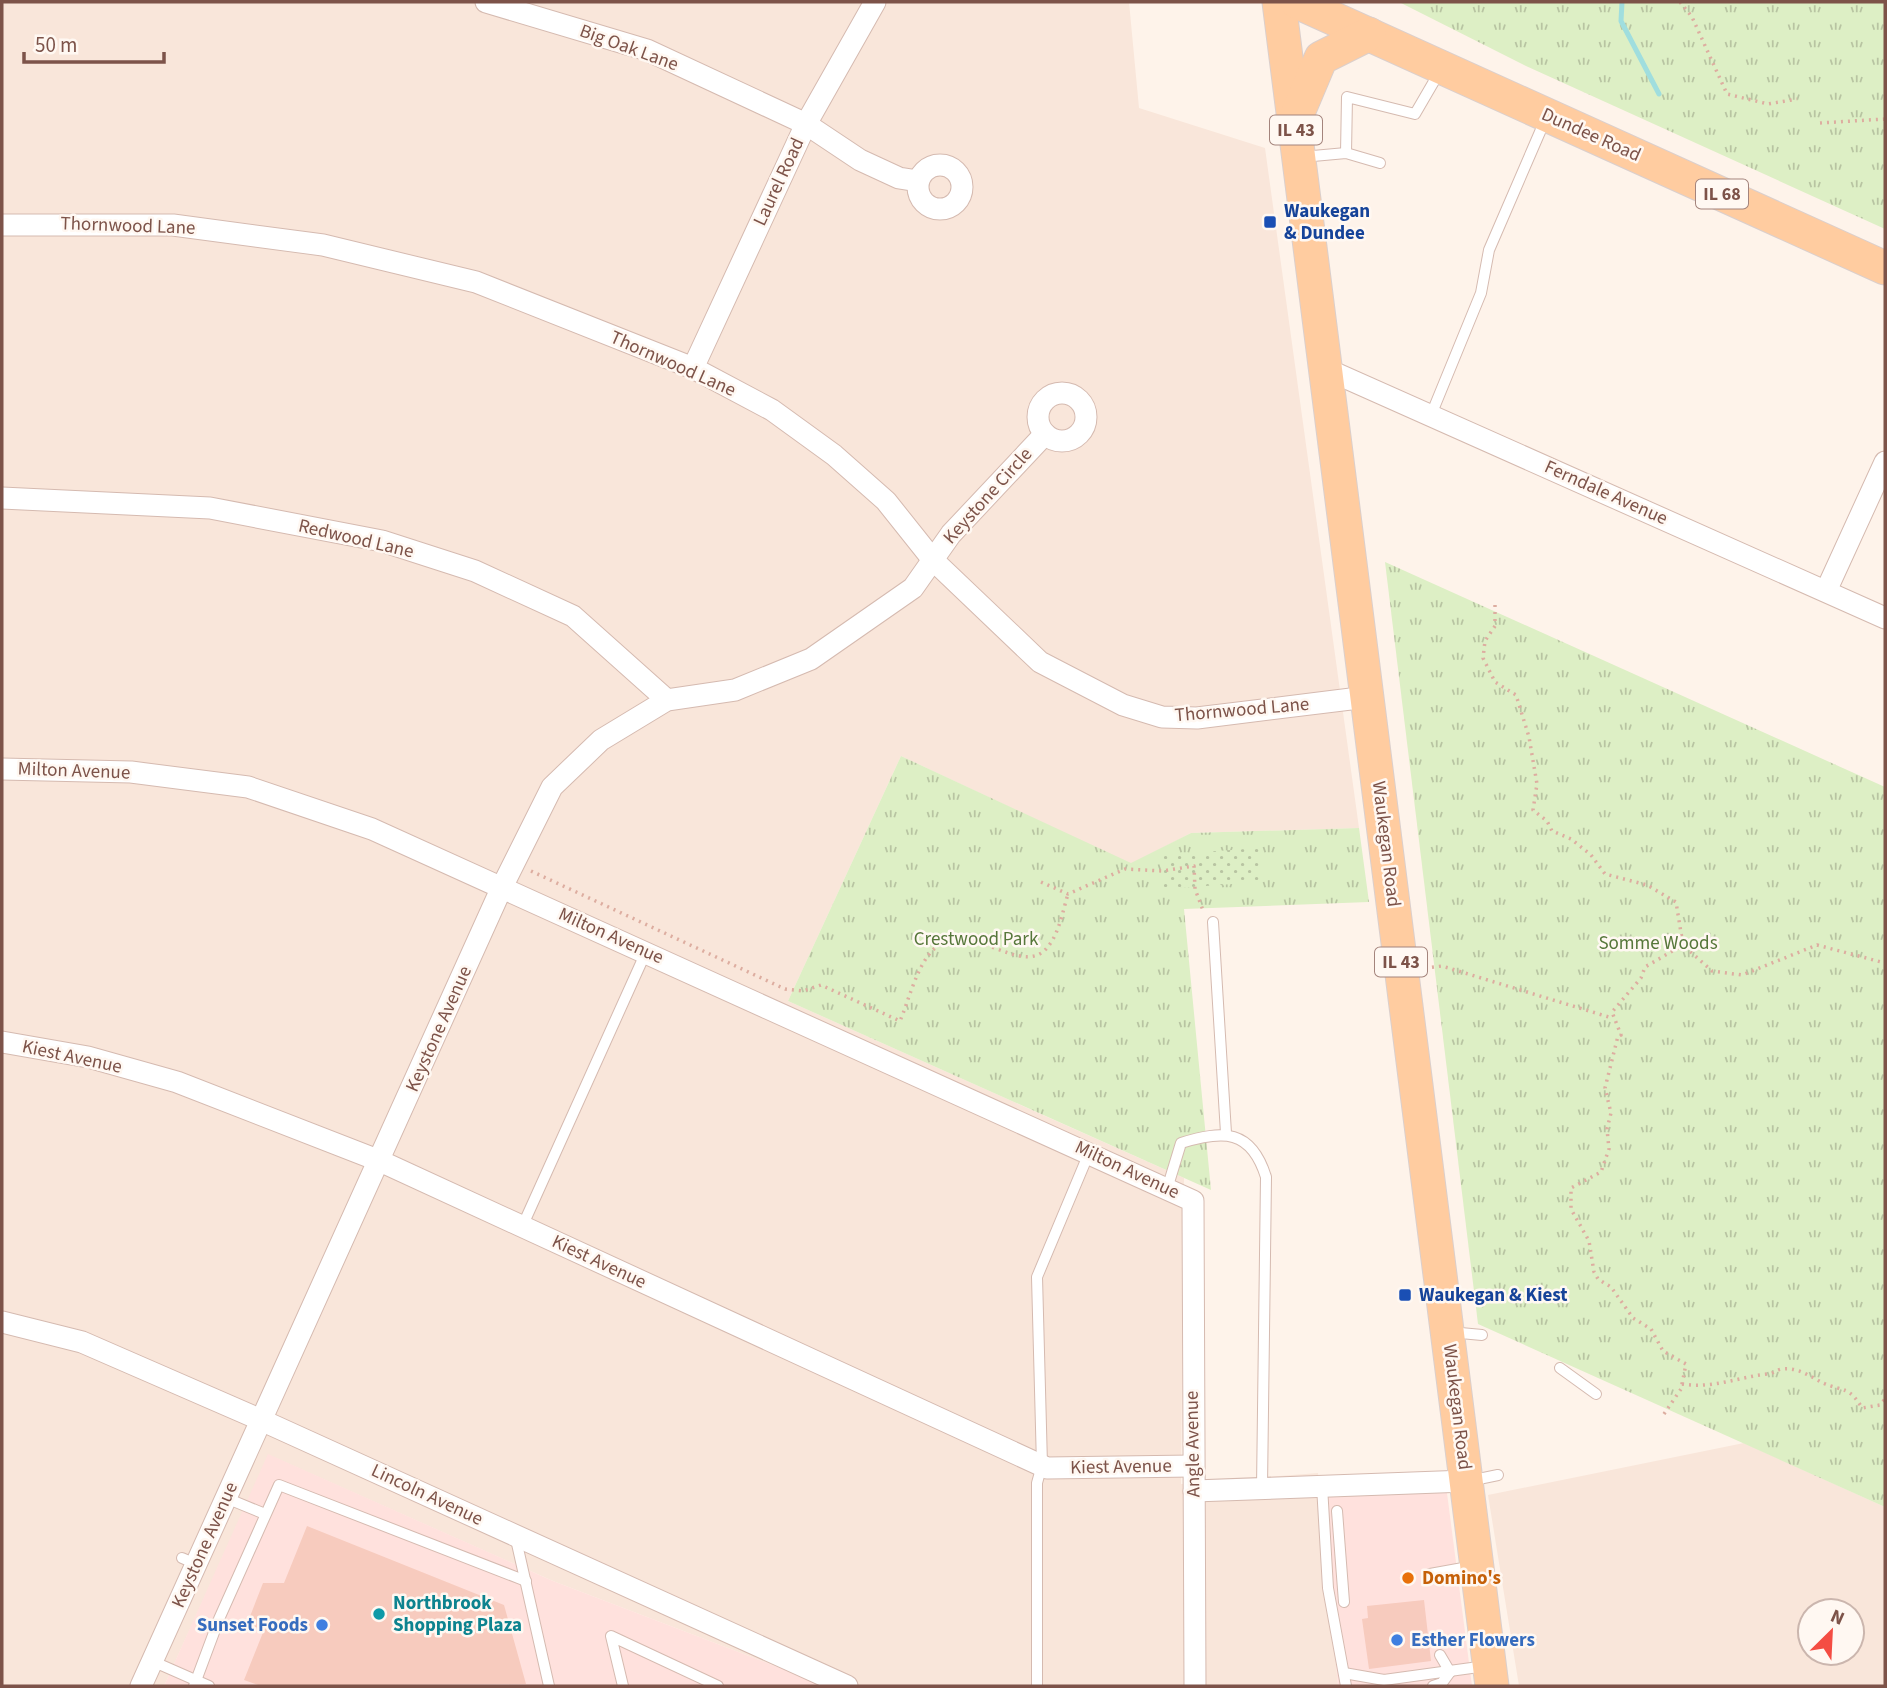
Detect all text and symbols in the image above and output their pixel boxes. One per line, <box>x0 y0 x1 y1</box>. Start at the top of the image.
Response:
street label: Big Oak Lane <box>576 18 682 78</box>
scale bar <box>24 21 164 65</box>
text: 50 m <box>35 30 77 60</box>
street label: Dundee Road <box>1537 101 1645 169</box>
road number: IL 43 <box>1270 116 1322 145</box>
street label: Laurel Road <box>747 134 811 230</box>
road number: IL 68 <box>1696 180 1748 209</box>
place label: Waukegan & Dundee <box>1284 198 1370 247</box>
street label: Thornwood Lane <box>60 210 196 242</box>
marker: Waukegan & Dundee <box>1262 214 1278 230</box>
street label: Thornwood Lane <box>606 324 740 404</box>
street label: Keystone Circle <box>937 442 1039 550</box>
street label: Ferndale Avenue <box>1540 454 1672 532</box>
street label: Redwood Lane <box>296 513 416 565</box>
street label: Thornwood Lane <box>1174 691 1310 729</box>
street label: Milton Avenue <box>17 756 131 786</box>
street label: Waukegan Road <box>1365 779 1407 909</box>
street label: Milton Avenue <box>554 901 668 971</box>
park label: Crestwood Park <box>914 926 1039 953</box>
park label: Somme Woods <box>1598 930 1718 957</box>
road number: IL 43 <box>1375 947 1427 976</box>
street label: Keystone Avenue <box>399 962 479 1096</box>
street label: Kiest Avenue <box>20 1033 124 1081</box>
street label: Milton Avenue <box>1070 1134 1184 1206</box>
street label: Kiest Avenue <box>547 1228 651 1296</box>
place label: Waukegan & Kiest <box>1419 1282 1568 1309</box>
marker: Waukegan & Kiest <box>1397 1287 1413 1303</box>
street label: Waukegan Road <box>1436 1342 1478 1472</box>
street label: Angle Avenue <box>1179 1390 1207 1498</box>
street label: Kiest Avenue <box>1070 1453 1172 1481</box>
street label: Lincoln Avenue <box>367 1457 487 1533</box>
street label: Keystone Avenue <box>165 1478 245 1612</box>
place label: Domino's <box>1422 1565 1501 1592</box>
marker: Domino's <box>1400 1570 1416 1586</box>
place label: Northbrook Shopping Plaza <box>393 1590 522 1639</box>
north arrow <box>1796 1597 1866 1667</box>
text: N <box>1826 1603 1849 1633</box>
marker: Northbrook Shopping Plaza <box>371 1606 387 1622</box>
place label: Sunset Foods <box>197 1612 308 1639</box>
marker: Sunset Foods <box>314 1617 330 1633</box>
place label: Esther Flowers <box>1411 1627 1535 1654</box>
marker: Esther Flowers <box>1389 1632 1405 1648</box>

